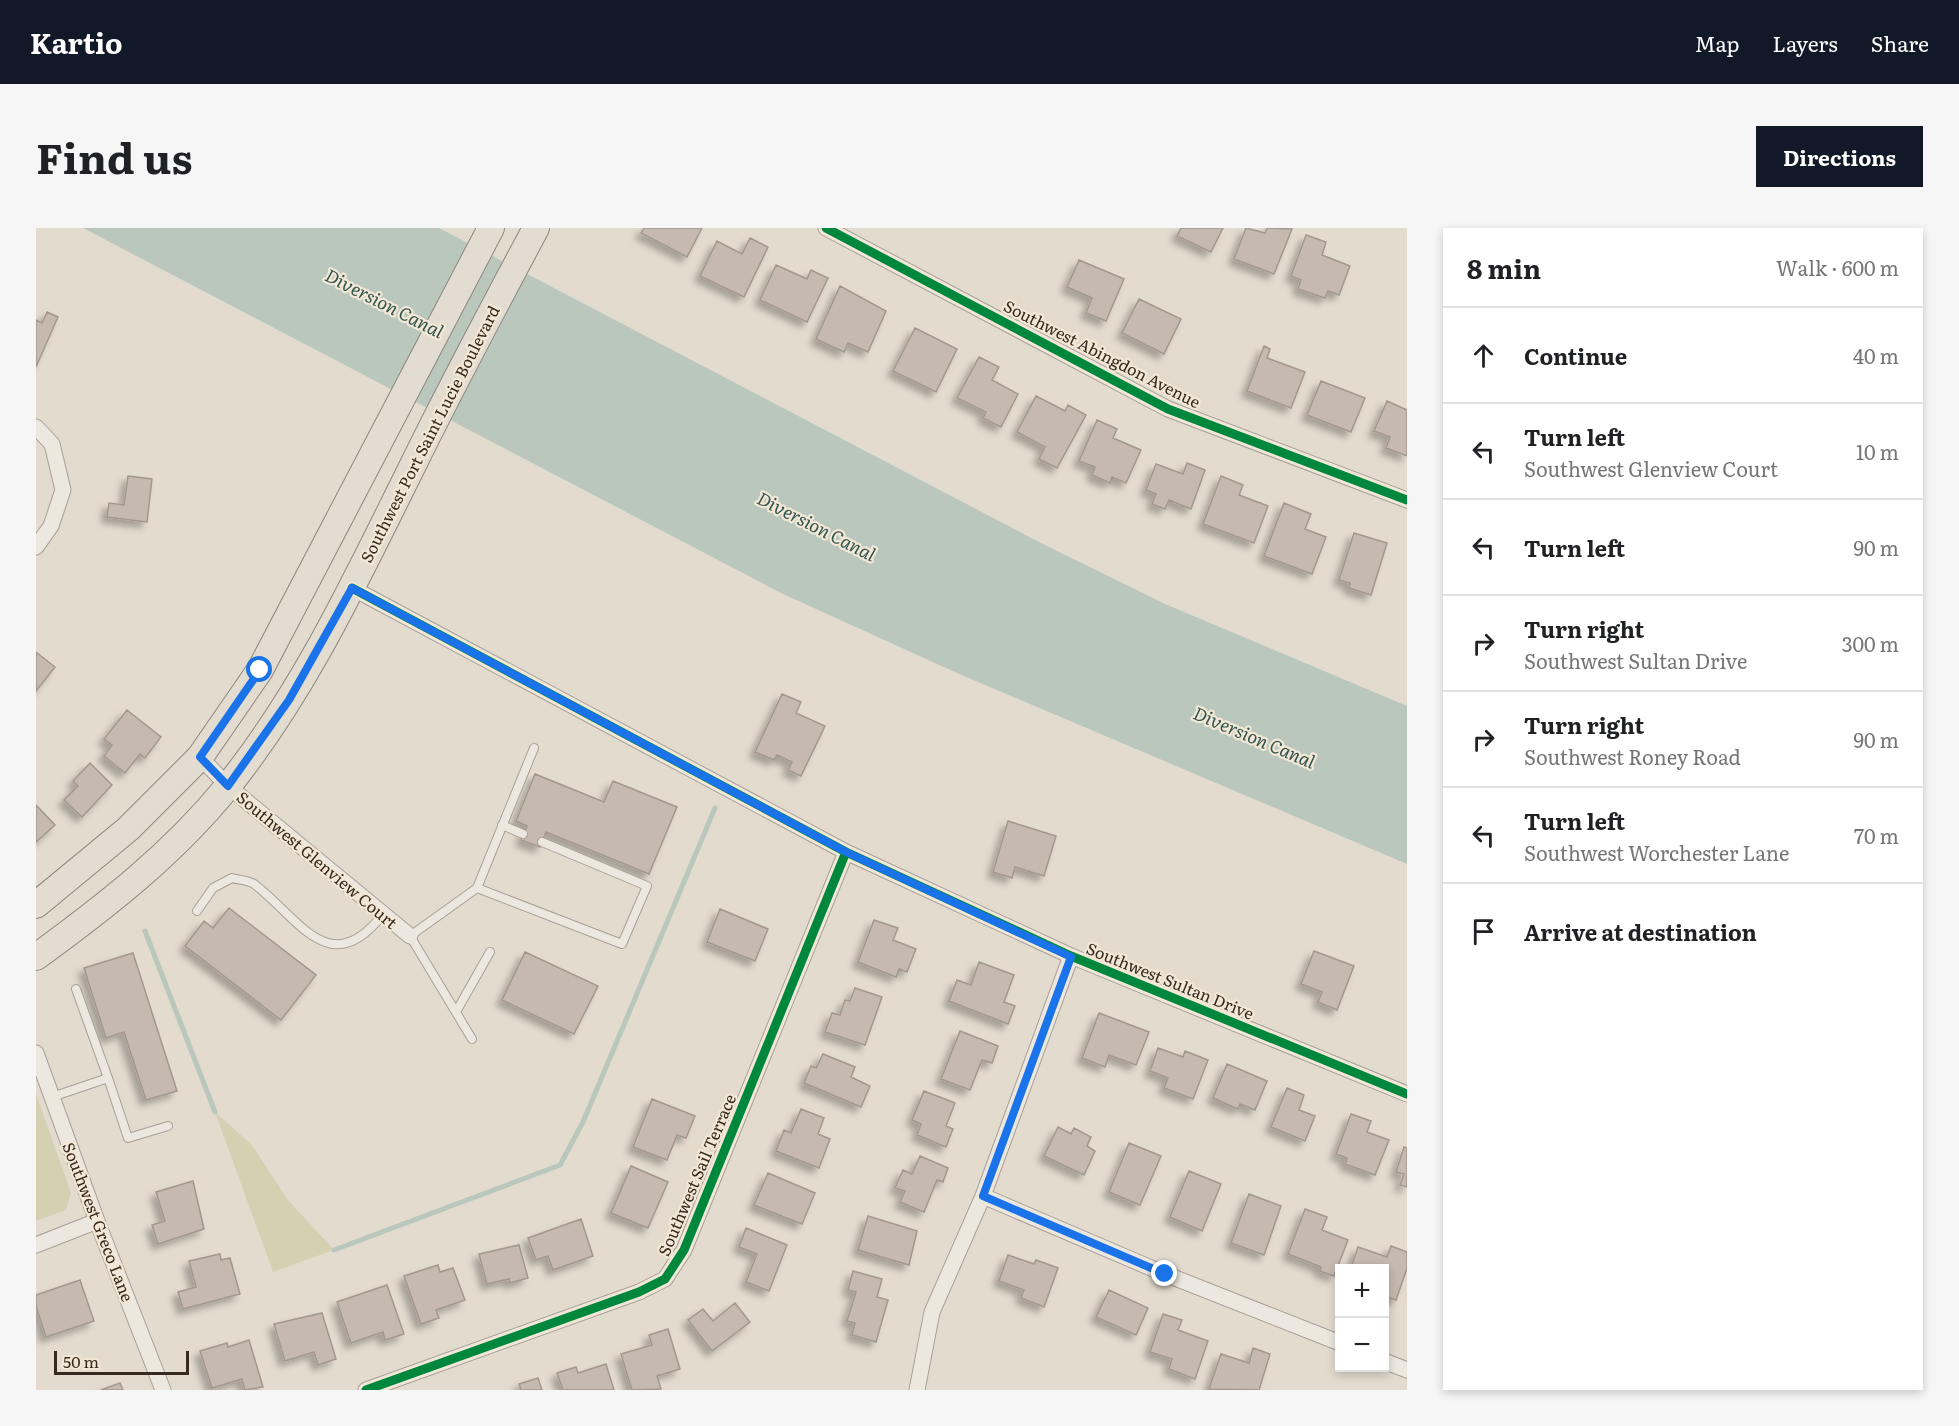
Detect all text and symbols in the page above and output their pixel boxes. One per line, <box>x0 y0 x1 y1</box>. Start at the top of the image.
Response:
text: Kartio <box>30 21 123 63</box>
text: Map <box>1695 27 1740 58</box>
text: Layers <box>1773 27 1838 58</box>
text: Share <box>1871 27 1929 58</box>
text: Find us <box>36 125 193 187</box>
button: Directions <box>1756 126 1923 187</box>
text: 8 min <box>1467 248 1541 287</box>
text: Walk · 600 m <box>1776 252 1899 282</box>
water label: Diversion Canal <box>321 261 450 345</box>
street label: Southwest Abingdon Avenue <box>1000 293 1205 413</box>
street label: Southwest Port Saint Lucie Boulevard <box>354 301 505 566</box>
icon: ahead <box>1467 339 1500 372</box>
text: Continue <box>1524 339 1627 372</box>
text: 40 m <box>1853 340 1899 370</box>
text: Turn left <box>1524 420 1625 453</box>
icon: left <box>1467 435 1500 468</box>
text: 10 m <box>1856 436 1899 466</box>
text: Southwest Glenview Court <box>1524 453 1778 483</box>
water label: Diversion Canal <box>753 484 882 568</box>
icon: left <box>1467 531 1500 564</box>
text: Turn left <box>1524 531 1625 564</box>
text: 90 m <box>1854 532 1899 562</box>
text: Turn right <box>1524 612 1644 645</box>
icon: right <box>1467 627 1500 660</box>
text: 300 m <box>1842 628 1899 658</box>
text: Southwest Sultan Drive <box>1524 645 1747 675</box>
route start <box>246 656 272 682</box>
water label: Diversion Canal <box>1190 699 1321 775</box>
text: Turn right <box>1524 708 1644 741</box>
icon: right <box>1467 723 1500 756</box>
text: 90 m <box>1854 724 1899 754</box>
text: Southwest Roney Road <box>1524 741 1741 771</box>
street label: Southwest Glenview Court <box>232 785 404 934</box>
text: Turn left <box>1524 804 1625 837</box>
icon: left <box>1467 819 1500 852</box>
text: 70 m <box>1854 820 1899 850</box>
text: Southwest Worchester Lane <box>1524 837 1789 867</box>
icon: arrive <box>1467 915 1500 948</box>
text: Arrive at destination <box>1524 915 1757 948</box>
street label: Southwest Sultan Drive <box>1083 935 1258 1025</box>
street label: Southwest Sail Terrace <box>651 1090 741 1259</box>
street label: Southwest Greco Lane <box>57 1138 140 1305</box>
route end <box>1151 1260 1177 1286</box>
map controls <box>1335 1264 1389 1372</box>
button: + <box>1335 1264 1389 1318</box>
button: − <box>1335 1318 1389 1372</box>
scale bar <box>54 1348 189 1376</box>
text: 50 m <box>63 1349 99 1373</box>

